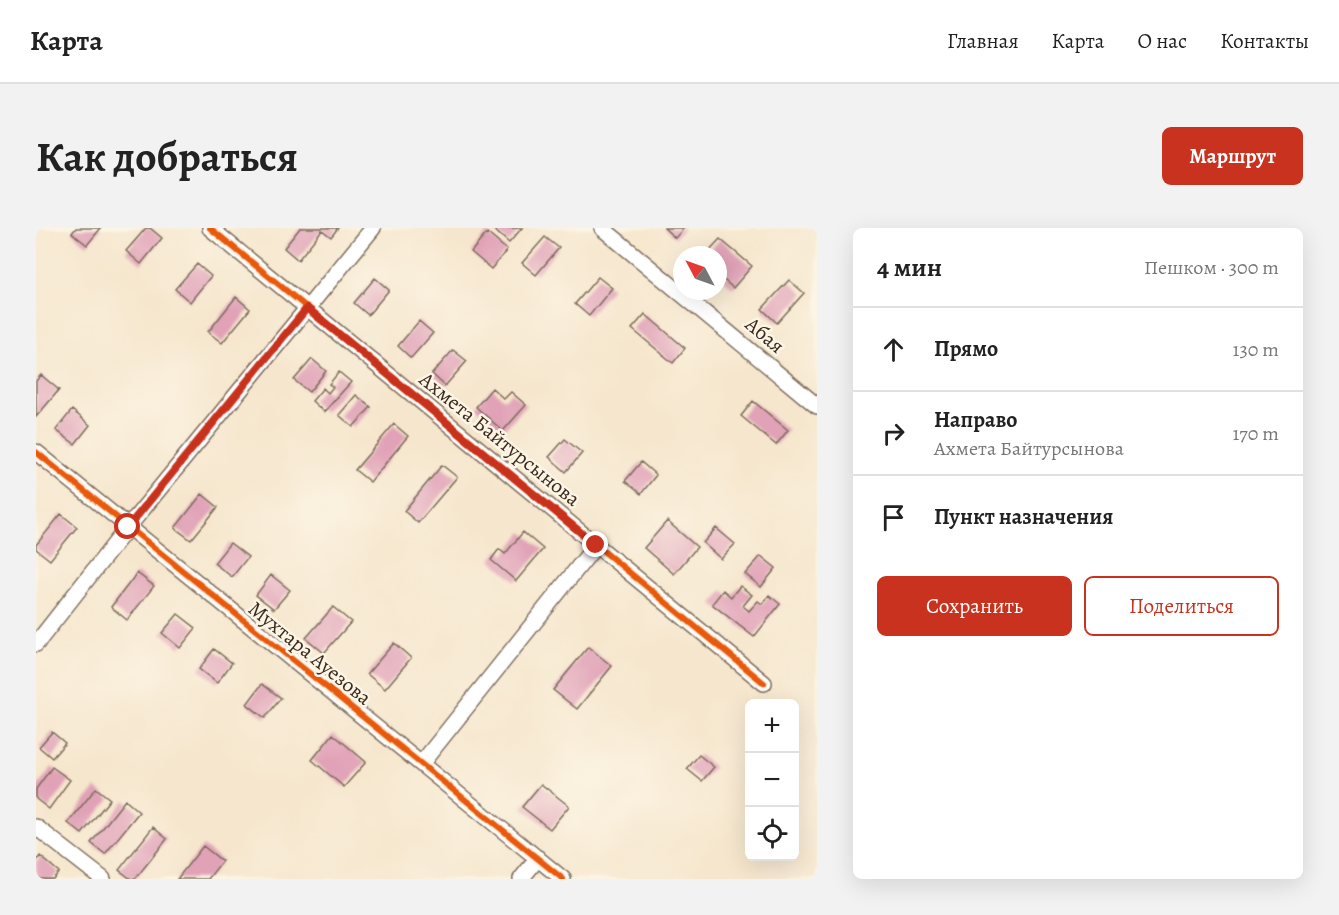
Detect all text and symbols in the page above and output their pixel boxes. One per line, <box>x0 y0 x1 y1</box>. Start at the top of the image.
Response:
text: Карта <box>30 22 103 60</box>
text: Главная <box>947 27 1019 55</box>
text: Карта <box>1052 27 1104 55</box>
text: О нас <box>1137 27 1187 55</box>
text: Контакты <box>1220 27 1309 55</box>
button: Маршрут <box>1162 127 1303 185</box>
text: Как добраться <box>36 128 298 185</box>
north arrow <box>673 246 727 300</box>
text: 4 мин <box>877 250 942 285</box>
text: Пешком · 300 m <box>1144 254 1279 281</box>
street label: Абая <box>739 310 790 360</box>
icon: ahead <box>877 333 910 366</box>
text: Прямо <box>934 334 998 364</box>
text: 130 m <box>1233 336 1279 363</box>
street label: Ахмета Байтурсынова <box>413 365 587 513</box>
text: Направо <box>934 405 1017 435</box>
icon: right <box>877 417 910 450</box>
text: 170 m <box>1233 420 1279 447</box>
text: Ахмета Байтурсынова <box>934 435 1124 462</box>
icon: arrive <box>877 501 910 534</box>
text: Пункт назначения <box>934 502 1113 532</box>
route start <box>114 513 140 539</box>
route end <box>582 531 608 557</box>
button: Сохранить <box>877 576 1072 636</box>
button: Поделиться <box>1084 576 1279 636</box>
street label: Мухтара Ауезова <box>243 595 378 712</box>
map controls <box>745 699 799 861</box>
button: + <box>745 699 799 753</box>
button: − <box>745 753 799 807</box>
button: locate <box>745 807 799 861</box>

